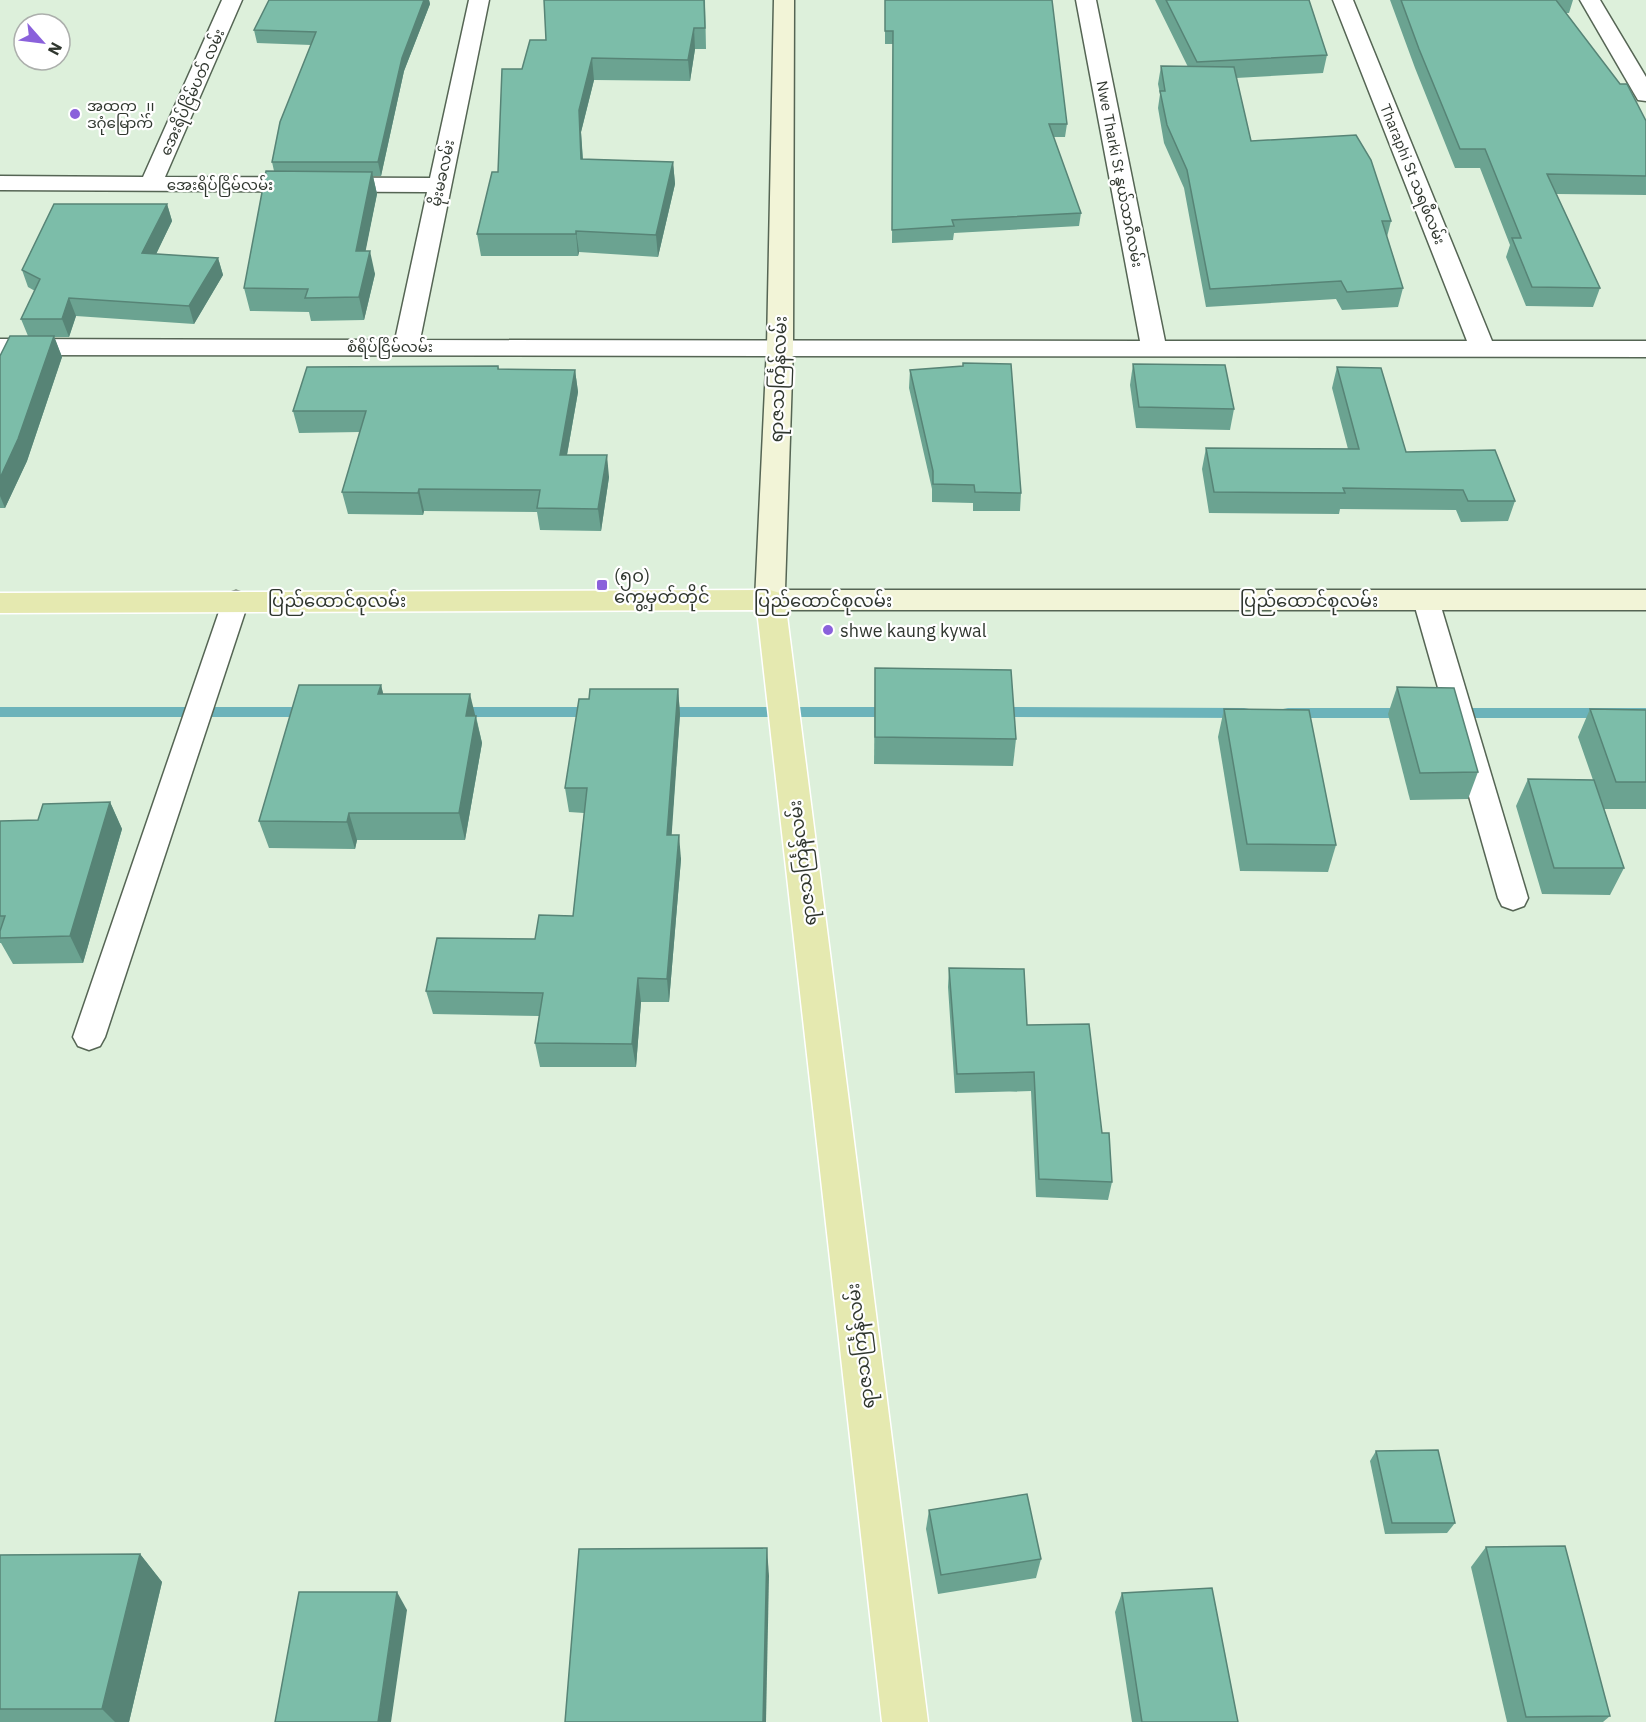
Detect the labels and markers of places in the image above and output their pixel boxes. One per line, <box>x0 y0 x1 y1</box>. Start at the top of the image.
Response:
place label: အထက ၂၊ ဒဂုံမြောက် <box>87 96 154 135</box>
marker: အထက ၂၊ ဒဂုံမြောက် <box>68 107 82 121</box>
place label: (၅၀) ကွေ့မှတ်တိုင် <box>614 564 710 612</box>
marker: (၅၀) ကွေ့မှတ်တိုင် <box>595 578 609 592</box>
place label: shwe kaung kywal <box>840 619 987 642</box>
marker: shwe kaung kywal <box>821 623 835 637</box>

